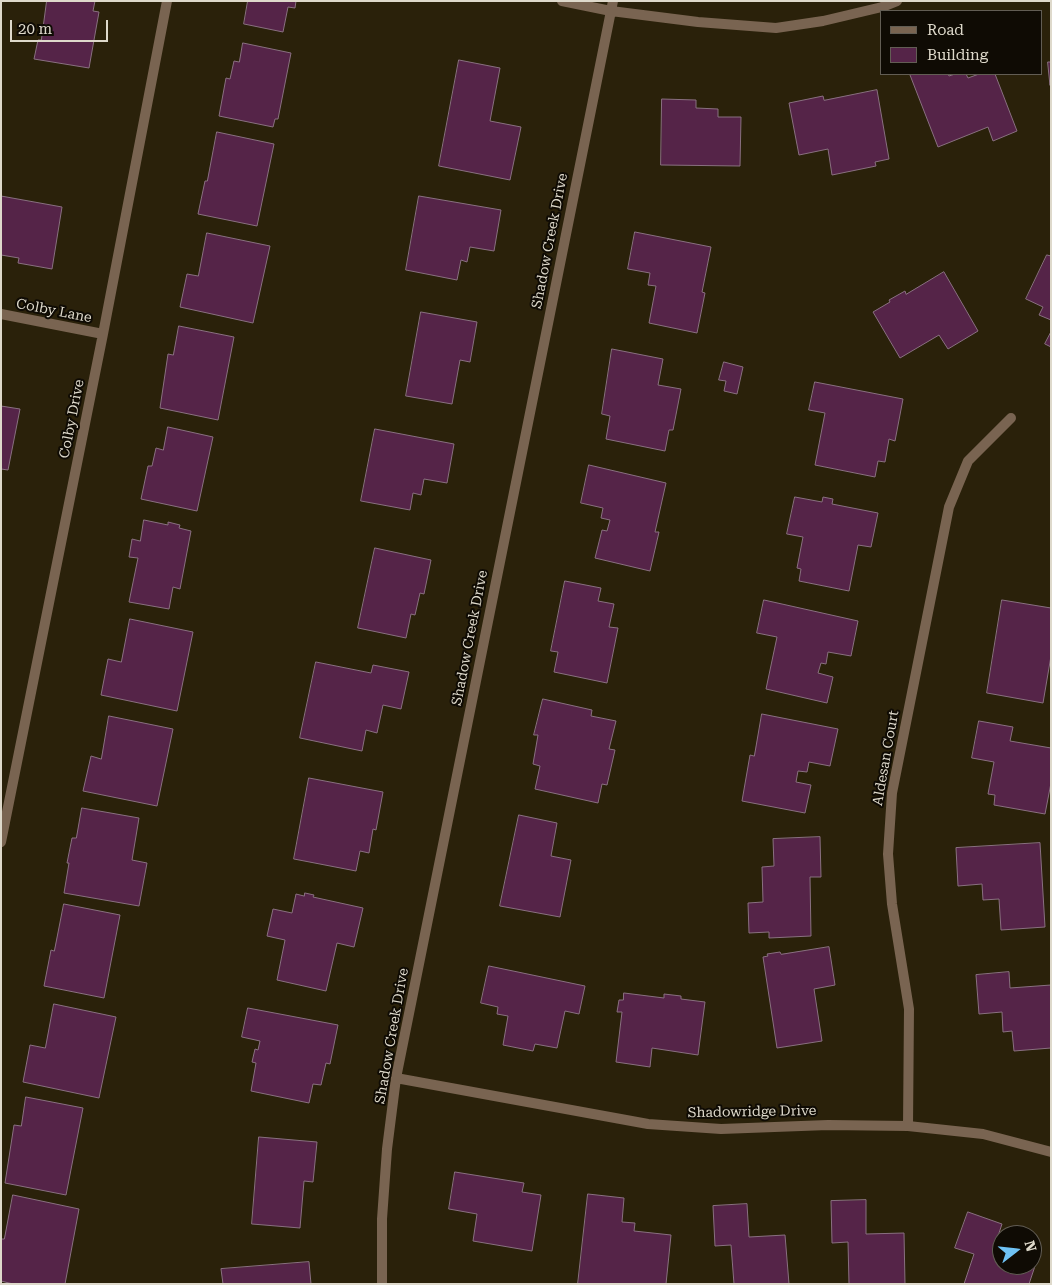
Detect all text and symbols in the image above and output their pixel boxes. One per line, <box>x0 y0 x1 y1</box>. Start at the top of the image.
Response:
scale bar <box>12 10 110 42</box>
legend <box>880 10 1042 75</box>
text: 20 m <box>18 20 52 38</box>
text: Road <box>927 21 964 39</box>
text: Building <box>927 46 988 64</box>
street label: Shadow Creek Drive <box>529 172 571 310</box>
street label: Colby Lane <box>15 295 93 327</box>
street label: Colby Drive <box>56 378 88 460</box>
street label: Shadow Creek Drive <box>449 569 491 707</box>
street label: Aldesan Court <box>869 709 903 807</box>
street label: Shadow Creek Drive <box>372 967 412 1105</box>
street label: Shadowridge Drive <box>688 1102 816 1122</box>
north arrow <box>992 1225 1042 1275</box>
text: N <box>1021 1239 1040 1254</box>

